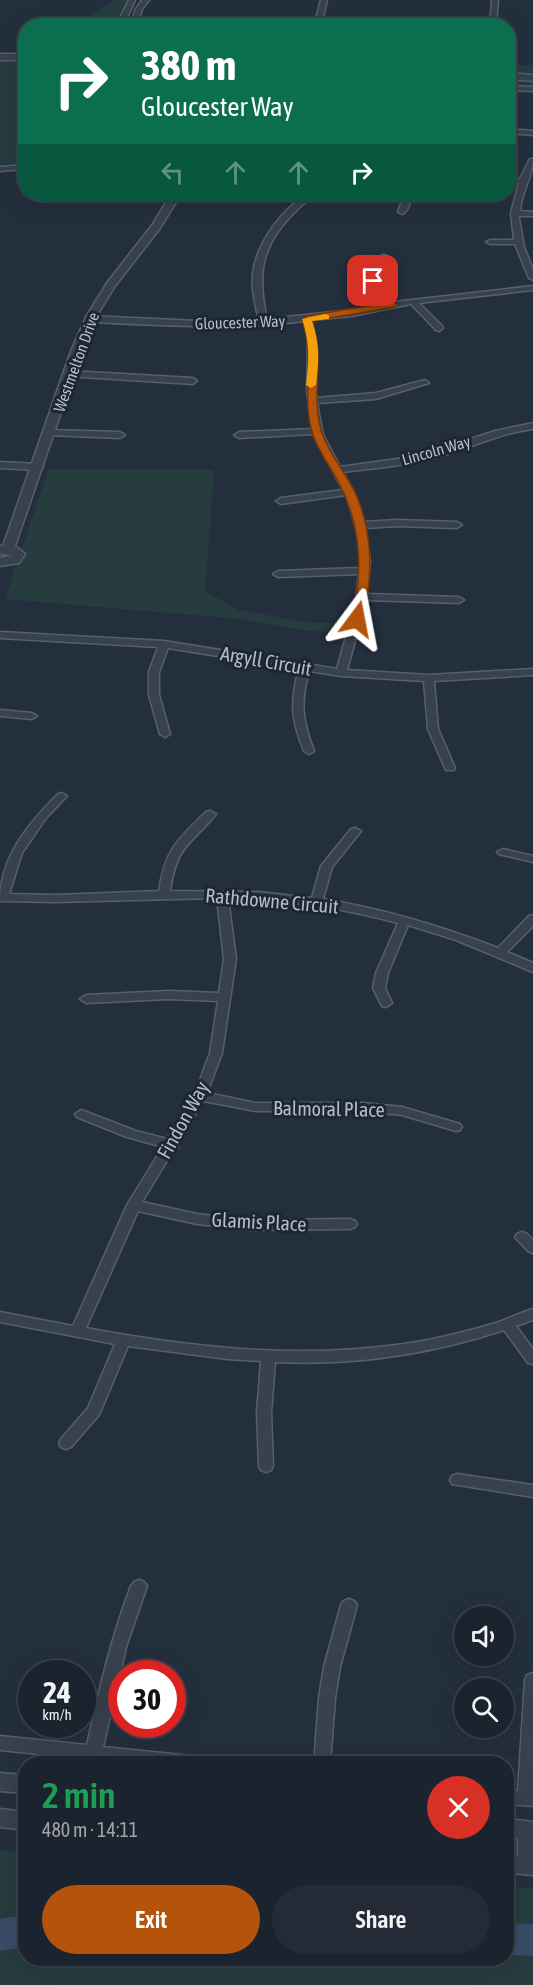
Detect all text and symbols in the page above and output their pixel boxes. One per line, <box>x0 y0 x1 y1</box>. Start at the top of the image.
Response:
text: 380 m <box>141 41 236 89</box>
icon: right <box>42 42 120 120</box>
text: Gloucester Way <box>141 91 294 122</box>
icon: left <box>156 156 189 189</box>
icon: ahead <box>219 156 252 189</box>
icon: ahead <box>282 156 315 189</box>
icon: right <box>345 156 378 189</box>
pin <box>347 255 398 306</box>
icon: arrive <box>356 264 389 297</box>
street label: Westmelton Drive <box>50 310 102 414</box>
street label: Gloucester Way <box>195 311 286 334</box>
street label: Lincoln Way <box>400 432 473 469</box>
position arrow <box>325 587 389 651</box>
street label: Argyll Circuit <box>219 641 314 680</box>
street label: Rathdowne Circuit <box>204 883 340 918</box>
street label: Findon Way <box>152 1077 213 1163</box>
street label: Balmoral Place <box>273 1096 385 1121</box>
street label: Glamis Place <box>211 1208 307 1235</box>
map controls <box>454 1606 514 1738</box>
button: sound <box>454 1606 514 1666</box>
speed limit sign: 30 <box>108 1660 186 1738</box>
text: 24 <box>43 1675 71 1709</box>
button: search <box>454 1678 514 1738</box>
text: km/h <box>42 1706 72 1723</box>
text: 2 min <box>42 1774 116 1816</box>
button: close <box>427 1776 490 1839</box>
text: 480 m · 14:11 <box>42 1818 138 1841</box>
button: Exit <box>42 1885 260 1954</box>
button: Share <box>272 1885 490 1954</box>

